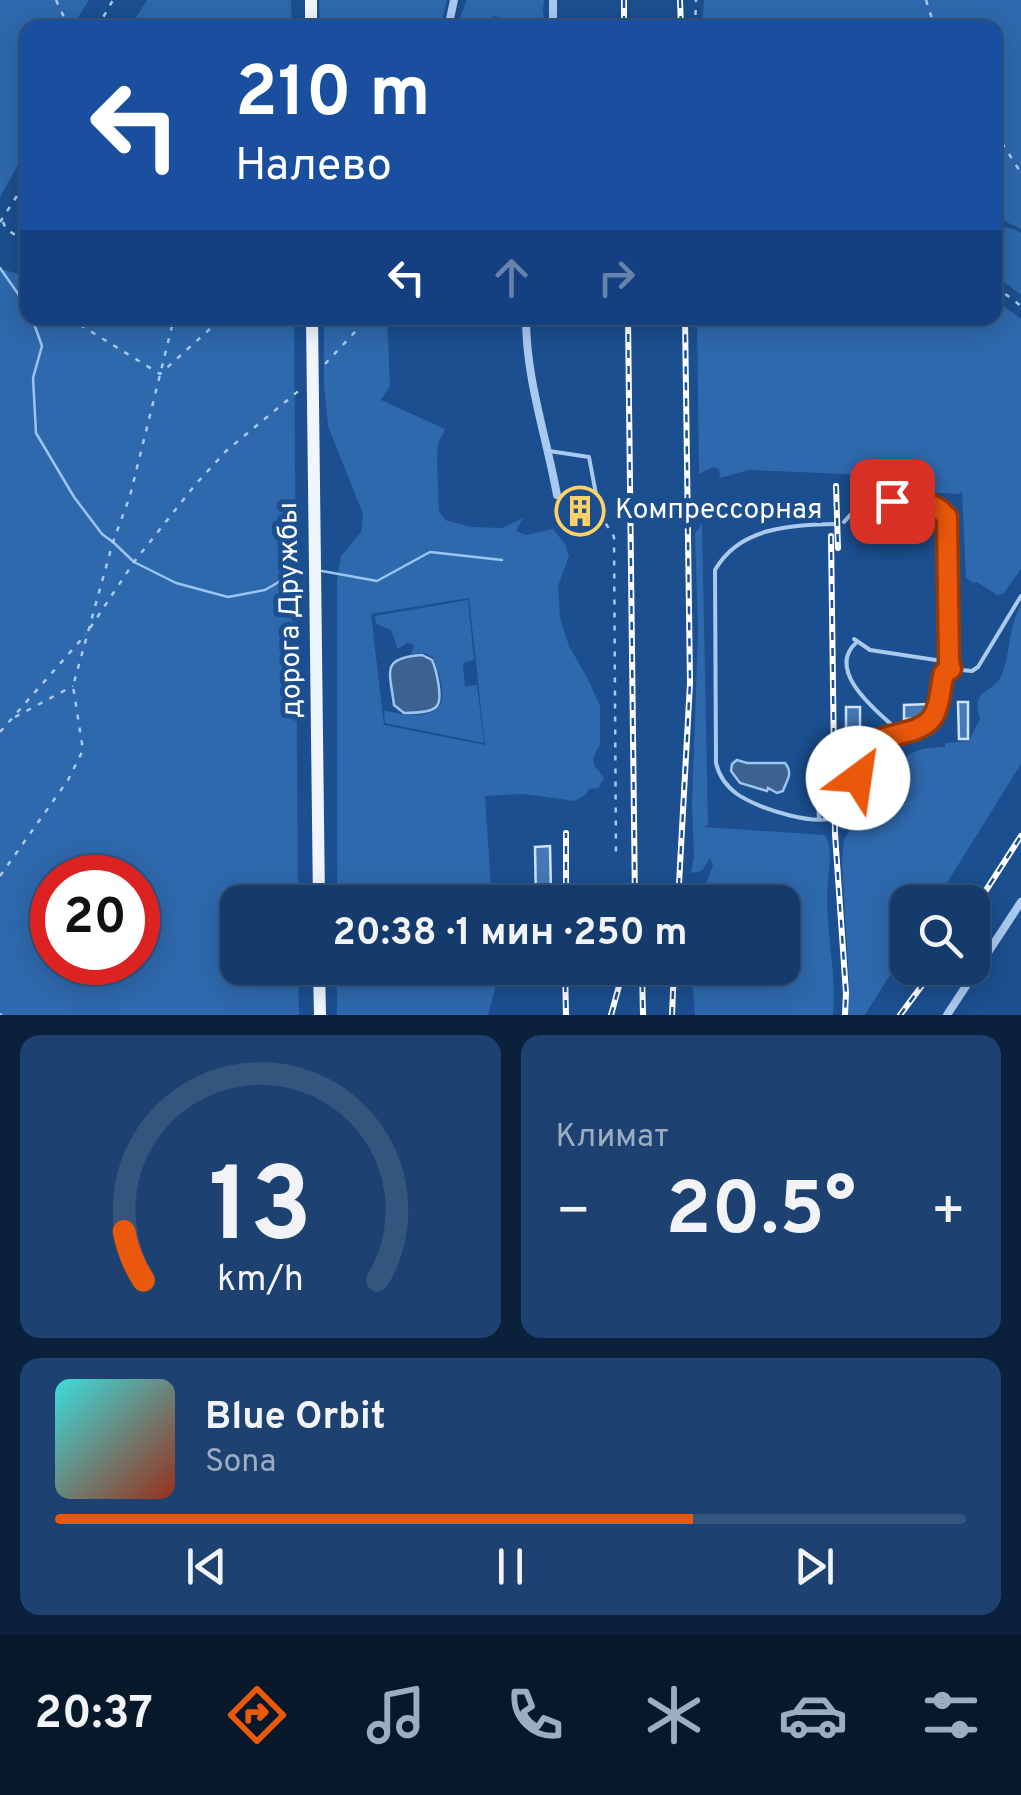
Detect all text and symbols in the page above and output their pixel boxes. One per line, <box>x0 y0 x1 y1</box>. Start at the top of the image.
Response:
text: 210 m <box>235 52 431 141</box>
icon: left <box>70 60 200 190</box>
text: Налево <box>235 139 392 196</box>
icon: left <box>379 250 434 305</box>
icon: ahead <box>484 250 539 305</box>
icon: right <box>589 250 644 305</box>
pin <box>850 459 935 544</box>
icon: arrive <box>865 474 920 529</box>
building icon: Компрессорная <box>554 485 606 537</box>
place label: Компрессорная <box>615 493 822 529</box>
street label: дорога Дружбы <box>271 502 311 718</box>
position arrow <box>806 726 910 830</box>
speed limit sign: 20 <box>30 855 160 985</box>
map controls <box>890 885 990 985</box>
button: search <box>890 885 990 985</box>
text: 20:38 · 1 мин · 250 m <box>332 910 688 959</box>
text: Климат <box>556 1118 669 1158</box>
text: 13 <box>208 1146 312 1278</box>
text: 20.5° <box>666 1166 856 1261</box>
text: − <box>556 1179 591 1249</box>
text: + <box>931 1179 966 1249</box>
text: km/h <box>217 1258 304 1304</box>
text: Blue Orbit <box>205 1394 386 1443</box>
text: Sona <box>205 1443 276 1483</box>
icon: previous <box>179 1539 234 1594</box>
icon: pause <box>483 1539 538 1594</box>
icon: next <box>787 1539 842 1594</box>
icon: directions <box>222 1680 292 1750</box>
icon: music <box>361 1680 431 1750</box>
icon: phone <box>500 1680 570 1750</box>
icon: climate <box>639 1680 709 1750</box>
icon: car <box>778 1680 848 1750</box>
icon: filters <box>916 1680 986 1750</box>
text: 20:37 <box>34 1687 153 1744</box>

